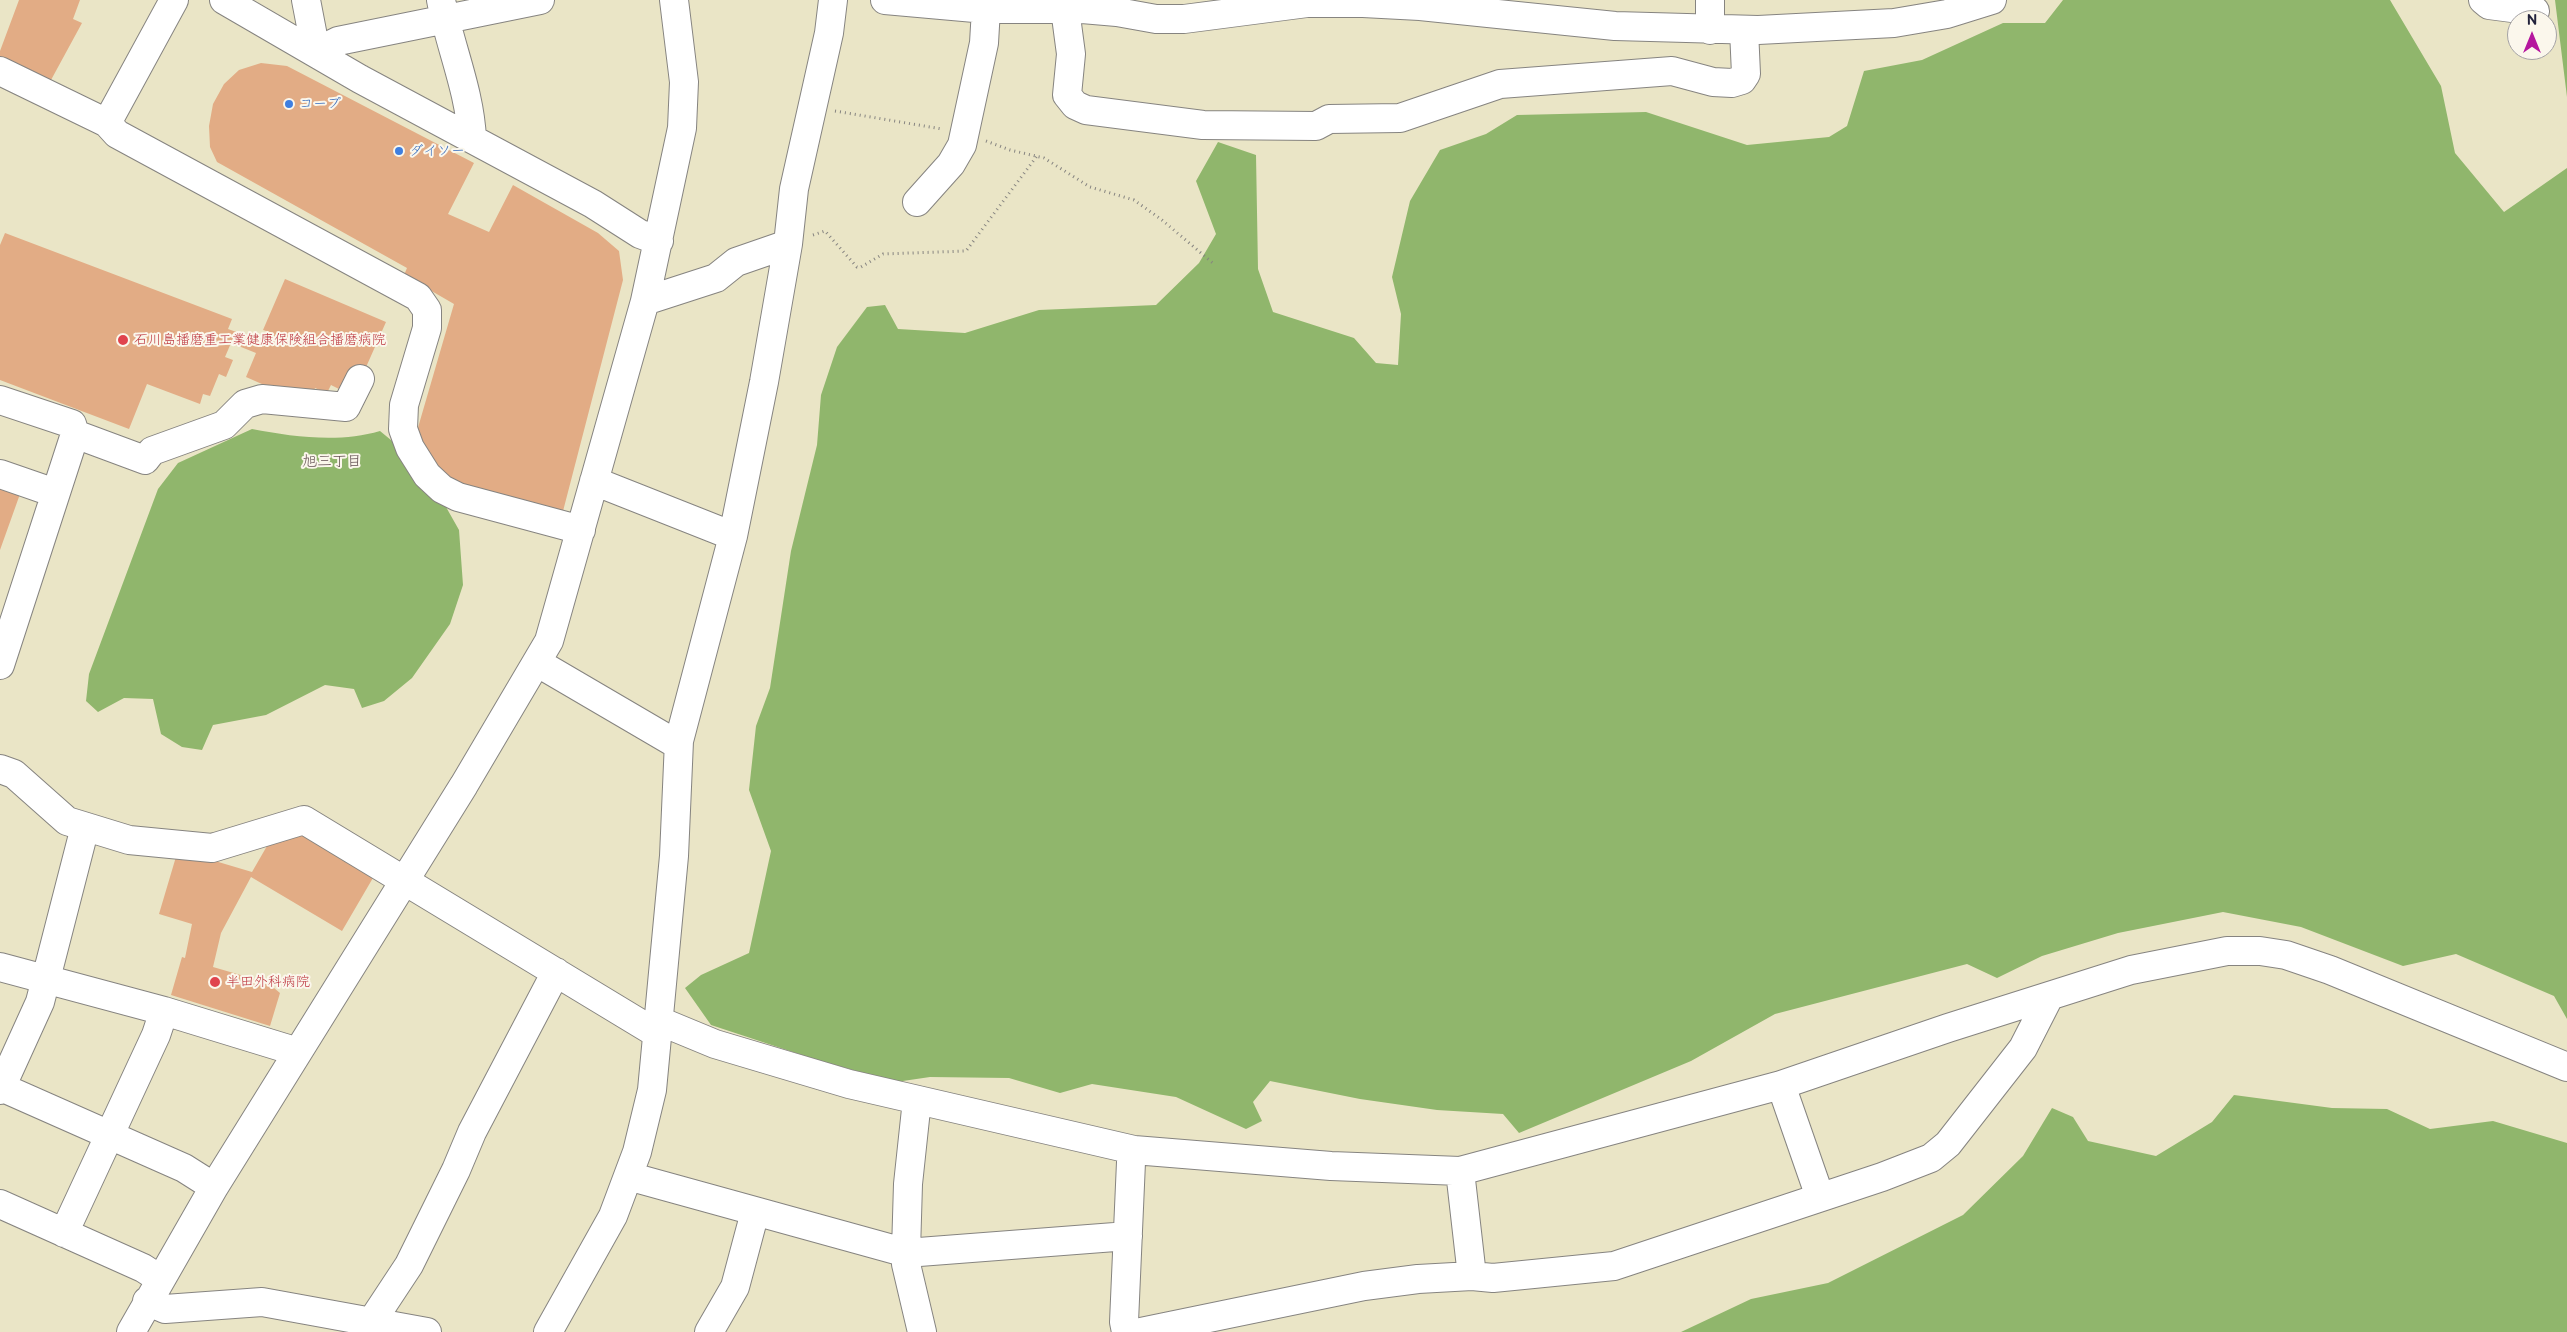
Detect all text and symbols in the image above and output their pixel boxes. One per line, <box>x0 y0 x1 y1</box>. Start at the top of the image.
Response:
north arrow <box>2507 10 2557 60</box>
text: N <box>2527 12 2537 29</box>
place label: コープ <box>299 96 341 112</box>
marker: コープ <box>283 98 295 110</box>
place label: ダイソー <box>409 143 465 159</box>
marker: ダイソー <box>393 145 405 157</box>
place label: 石川島播磨重工業健康保険組合播磨病院 <box>134 332 386 348</box>
marker: 石川島播磨重工業健康保険組合播磨病院 <box>116 333 130 347</box>
district label: 旭三丁目 <box>302 453 362 471</box>
place label: 半田外科病院 <box>226 974 310 990</box>
marker: 半田外科病院 <box>208 975 222 989</box>

